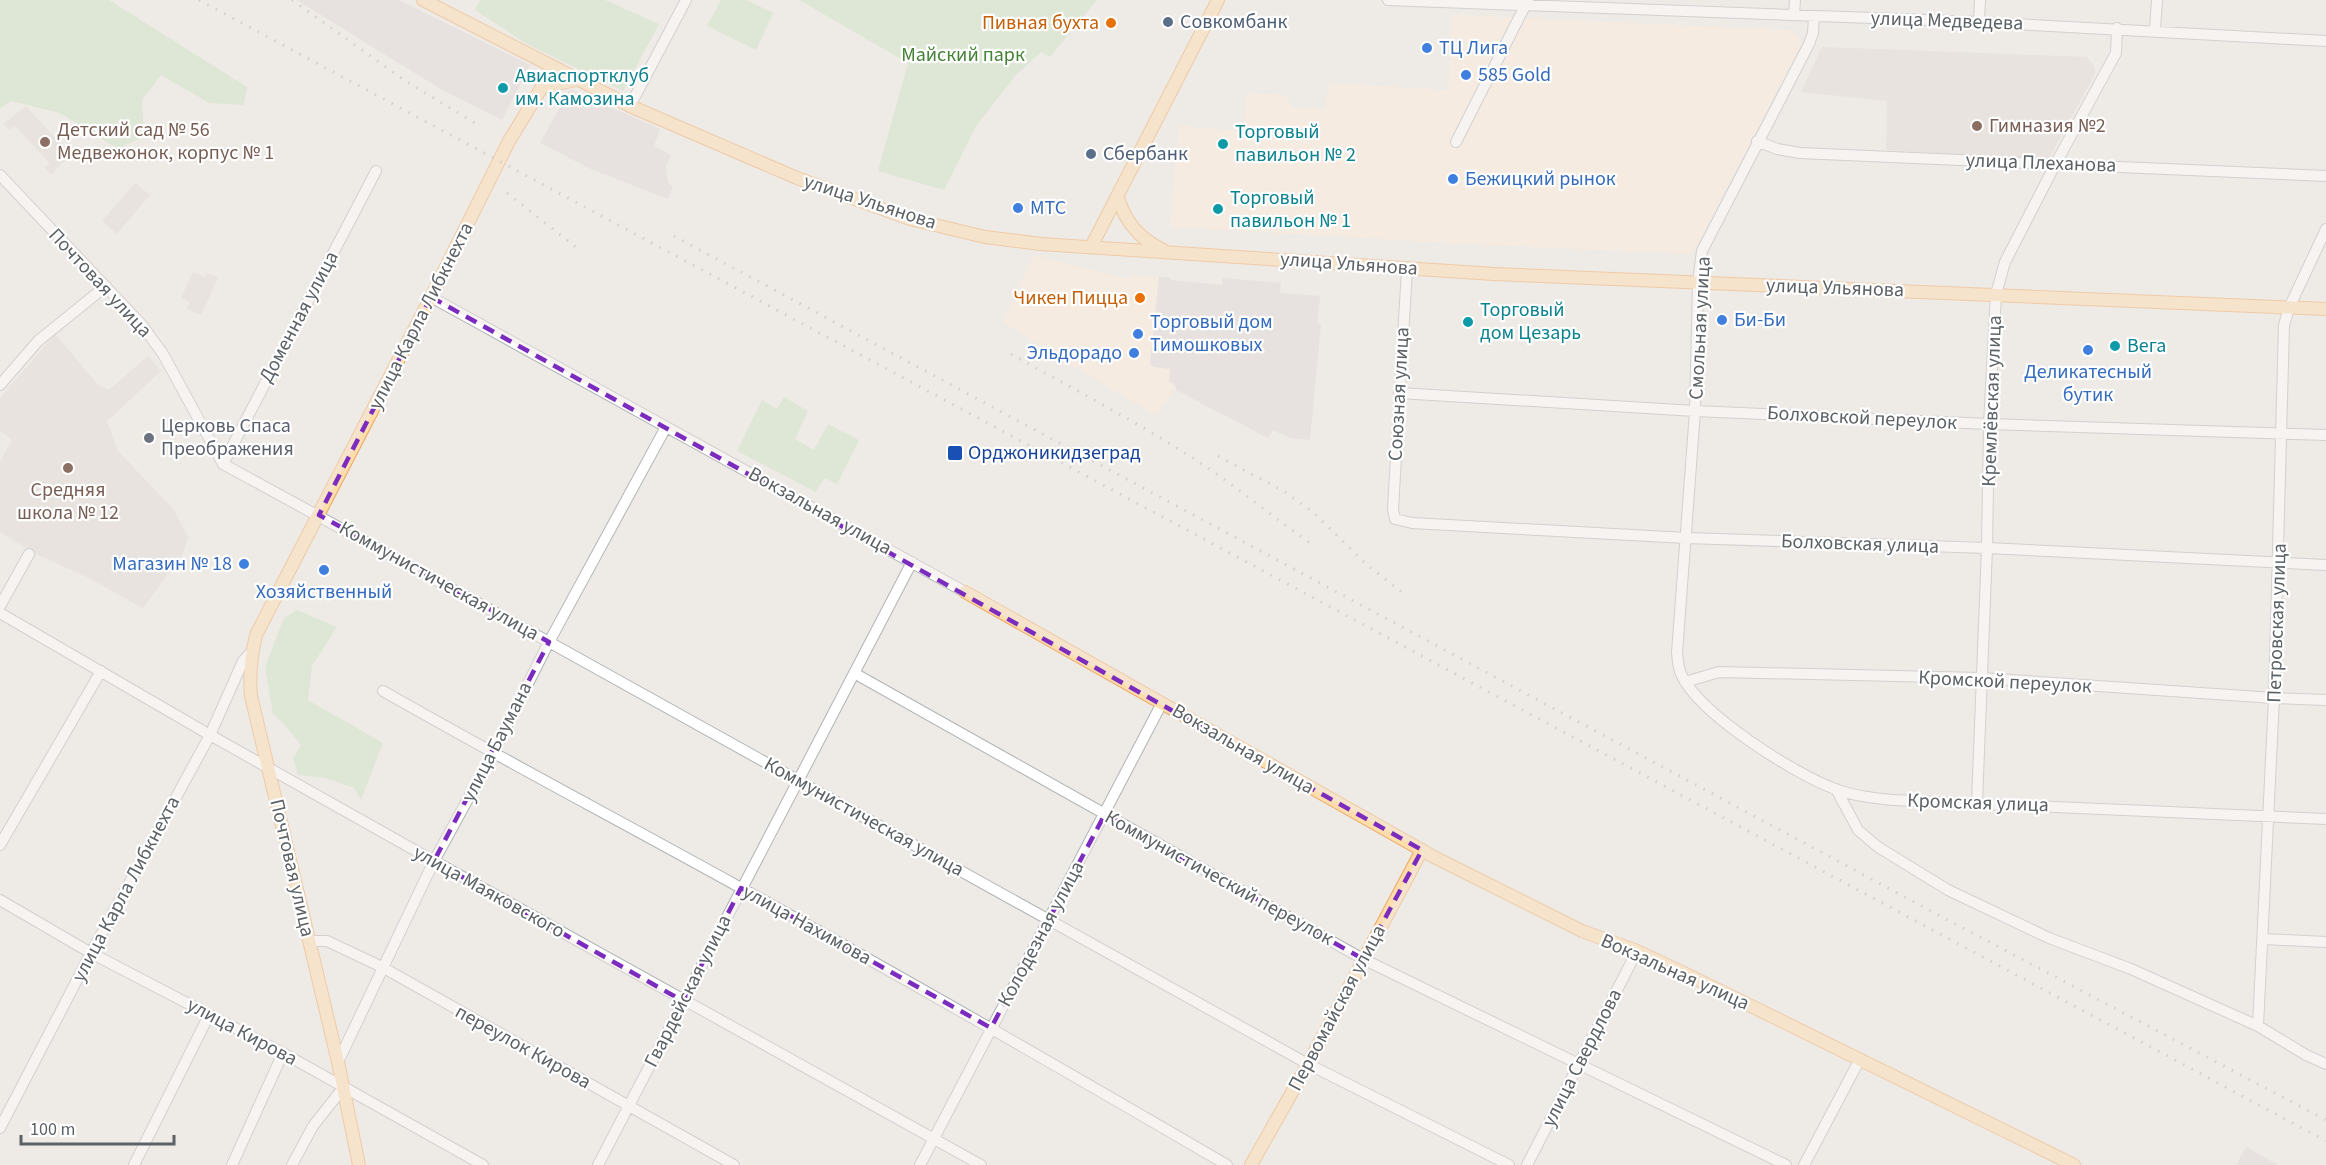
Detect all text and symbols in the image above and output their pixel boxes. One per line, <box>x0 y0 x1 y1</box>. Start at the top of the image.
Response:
street label: улица Медведева <box>1870 4 2024 38</box>
place label: Совкомбанк <box>1180 8 1287 36</box>
place label: Пивная бухта <box>982 9 1099 37</box>
marker: Совкомбанк <box>1161 15 1175 29</box>
marker: Пивная бухта <box>1104 16 1118 30</box>
place label: ТЦ Лига <box>1439 34 1508 62</box>
park label: Майский парк <box>901 41 1025 69</box>
marker: ТЦ Лига <box>1420 41 1434 55</box>
place label: 585 Gold <box>1478 61 1551 89</box>
place label: Авиаспортклуб им. Камозина <box>515 62 649 113</box>
marker: 585 Gold <box>1459 68 1473 82</box>
marker: Авиаспортклуб им. Камозина <box>496 81 510 95</box>
place label: Гимназия №2 <box>1989 112 2106 140</box>
place label: Детский сад № 56 Медвежонок, корпус № 1 <box>57 116 274 167</box>
place label: Торговый павильон № 2 <box>1235 118 1356 169</box>
marker: Гимназия №2 <box>1970 119 1984 133</box>
marker: Детский сад № 56 Медвежонок, корпус № 1 <box>38 135 52 149</box>
marker: Торговый павильон № 2 <box>1216 137 1230 151</box>
place label: Сбербанк <box>1103 140 1188 168</box>
street label: улица Плеханова <box>1965 146 2117 180</box>
marker: Сбербанк <box>1084 147 1098 161</box>
place label: Бежицкий рынок <box>1465 165 1616 193</box>
street label: улица Ульянова <box>800 167 940 237</box>
marker: Бежицкий рынок <box>1446 172 1460 186</box>
place label: Торговый павильон № 1 <box>1230 184 1351 235</box>
place label: МТС <box>1030 194 1066 222</box>
marker: МТС <box>1011 201 1025 215</box>
marker: Торговый павильон № 1 <box>1211 202 1225 216</box>
street label: улица Карла Либкнехта <box>362 217 480 415</box>
street label: Почтовая улица <box>42 222 158 344</box>
street label: улица Ульянова <box>1279 245 1419 283</box>
street label: Доменная улица <box>252 246 346 388</box>
street label: Смольная улица <box>1682 256 1718 400</box>
street label: улица Ульянова <box>1766 272 1904 304</box>
place label: Чикен Пицца <box>1013 284 1128 312</box>
marker: Чикен Пицца <box>1133 291 1147 305</box>
place label: Торговый дом Цезарь <box>1480 296 1581 347</box>
place label: Би-Би <box>1734 306 1786 334</box>
place label: Торговый дом Тимошковых <box>1150 308 1273 359</box>
marker: Би-Би <box>1715 313 1729 327</box>
marker: Торговый дом Цезарь <box>1461 315 1475 329</box>
street label: Кремлёвская улица <box>1975 315 2009 487</box>
street label: Союзная улица <box>1382 326 1416 462</box>
marker: Торговый дом Тимошковых <box>1131 327 1145 341</box>
place label: Вега <box>2127 332 2166 360</box>
place label: Эльдорадо <box>1026 339 1122 367</box>
marker: Вега <box>2108 339 2122 353</box>
marker: Деликатесный бутик <box>2081 343 2095 357</box>
marker: Эльдорадо <box>1127 346 1141 360</box>
place label: Деликатесный бутик <box>2024 358 2152 409</box>
street label: Болховской переулок <box>1766 399 1958 437</box>
place label: Церковь Спаса Преображения <box>161 412 294 463</box>
marker: Церковь Спаса Преображения <box>142 431 156 445</box>
place label: Орджоникидзеград <box>968 439 1141 467</box>
marker: Орджоникидзеград <box>946 444 964 462</box>
street label: Вокзальная улица <box>743 460 897 562</box>
marker: Средняя школа № 12 <box>61 461 75 475</box>
place label: Средняя школа № 12 <box>17 476 119 527</box>
street label: Коммунистическая улица <box>334 514 544 648</box>
street label: Болховская улица <box>1780 527 1940 561</box>
street label: Петровская улица <box>2260 543 2294 703</box>
place label: Магазин № 18 <box>112 550 232 578</box>
marker: Магазин № 18 <box>237 557 251 571</box>
marker: Хозяйственный <box>317 563 331 577</box>
place label: Хозяйственный <box>256 578 392 606</box>
street label: Кромской переулок <box>1918 663 2093 701</box>
street label: улица Баумана <box>455 677 539 807</box>
street label: Вокзальная улица <box>1167 697 1319 801</box>
street label: Коммунистическая улица <box>759 750 969 884</box>
street label: Кромская улица <box>1907 787 2049 819</box>
street label: улица Карла Либкнехта <box>65 791 187 987</box>
street label: Почтовая улица <box>263 796 321 940</box>
street label: Коммунистический переулок <box>1100 803 1338 953</box>
street label: улица Маяковского <box>408 839 570 945</box>
street label: Колодезная улица <box>991 856 1091 1012</box>
street label: улица Нахимова <box>737 878 877 972</box>
street label: Гвардейская улица <box>637 910 739 1072</box>
street label: Первомайская улица <box>1281 920 1393 1096</box>
street label: Вокзальная улица <box>1596 927 1754 1017</box>
street label: улица Свердлова <box>1535 984 1629 1132</box>
street label: улица Кирова <box>182 991 302 1073</box>
street label: переулок Кирова <box>450 998 596 1096</box>
scale bar <box>21 1108 174 1146</box>
text: 100 m <box>30 1117 75 1142</box>

